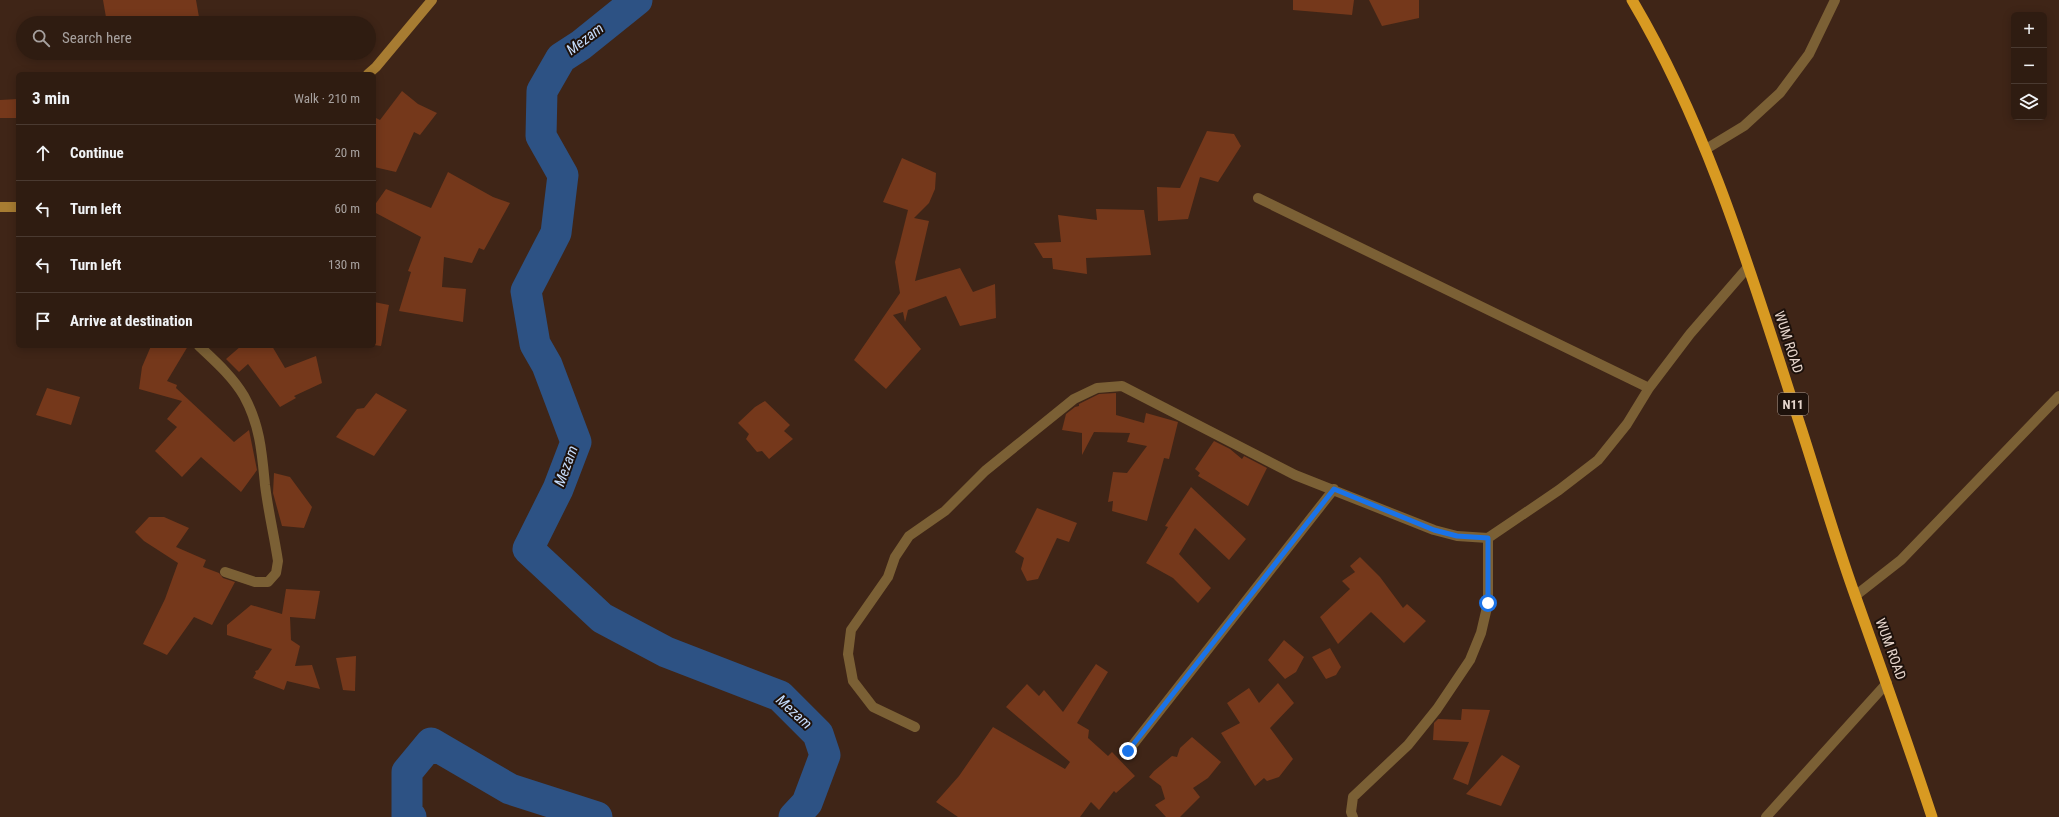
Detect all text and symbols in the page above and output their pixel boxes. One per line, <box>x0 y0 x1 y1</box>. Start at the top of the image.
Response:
map controls <box>2011 12 2047 120</box>
button: + <box>2011 12 2047 48</box>
search box <box>16 16 376 60</box>
water label: Mezam <box>563 19 607 59</box>
icon: search <box>30 27 52 49</box>
text: Search here <box>62 29 132 47</box>
button: − <box>2011 48 2047 84</box>
button: layers <box>2011 84 2047 120</box>
text: 3 min <box>32 88 70 108</box>
text: Walk · 210 m <box>294 91 360 106</box>
icon: ahead <box>32 142 54 164</box>
text: Continue <box>70 144 124 162</box>
text: 20 m <box>334 145 360 160</box>
icon: left <box>32 198 54 220</box>
text: Turn left <box>70 200 121 218</box>
text: 60 m <box>334 201 360 216</box>
icon: left <box>32 254 54 276</box>
text: Turn left <box>70 256 121 274</box>
text: 130 m <box>328 257 360 272</box>
street label: WUM ROAD <box>1771 309 1807 375</box>
icon: arrive <box>32 310 54 332</box>
text: Arrive at destination <box>70 312 193 330</box>
road number: N11 <box>1778 393 1808 415</box>
water label: Mezam <box>550 443 582 489</box>
route start <box>1479 594 1497 612</box>
street label: WUM ROAD <box>1873 616 1909 682</box>
water label: Mezam <box>772 691 816 733</box>
route end <box>1119 742 1137 760</box>

